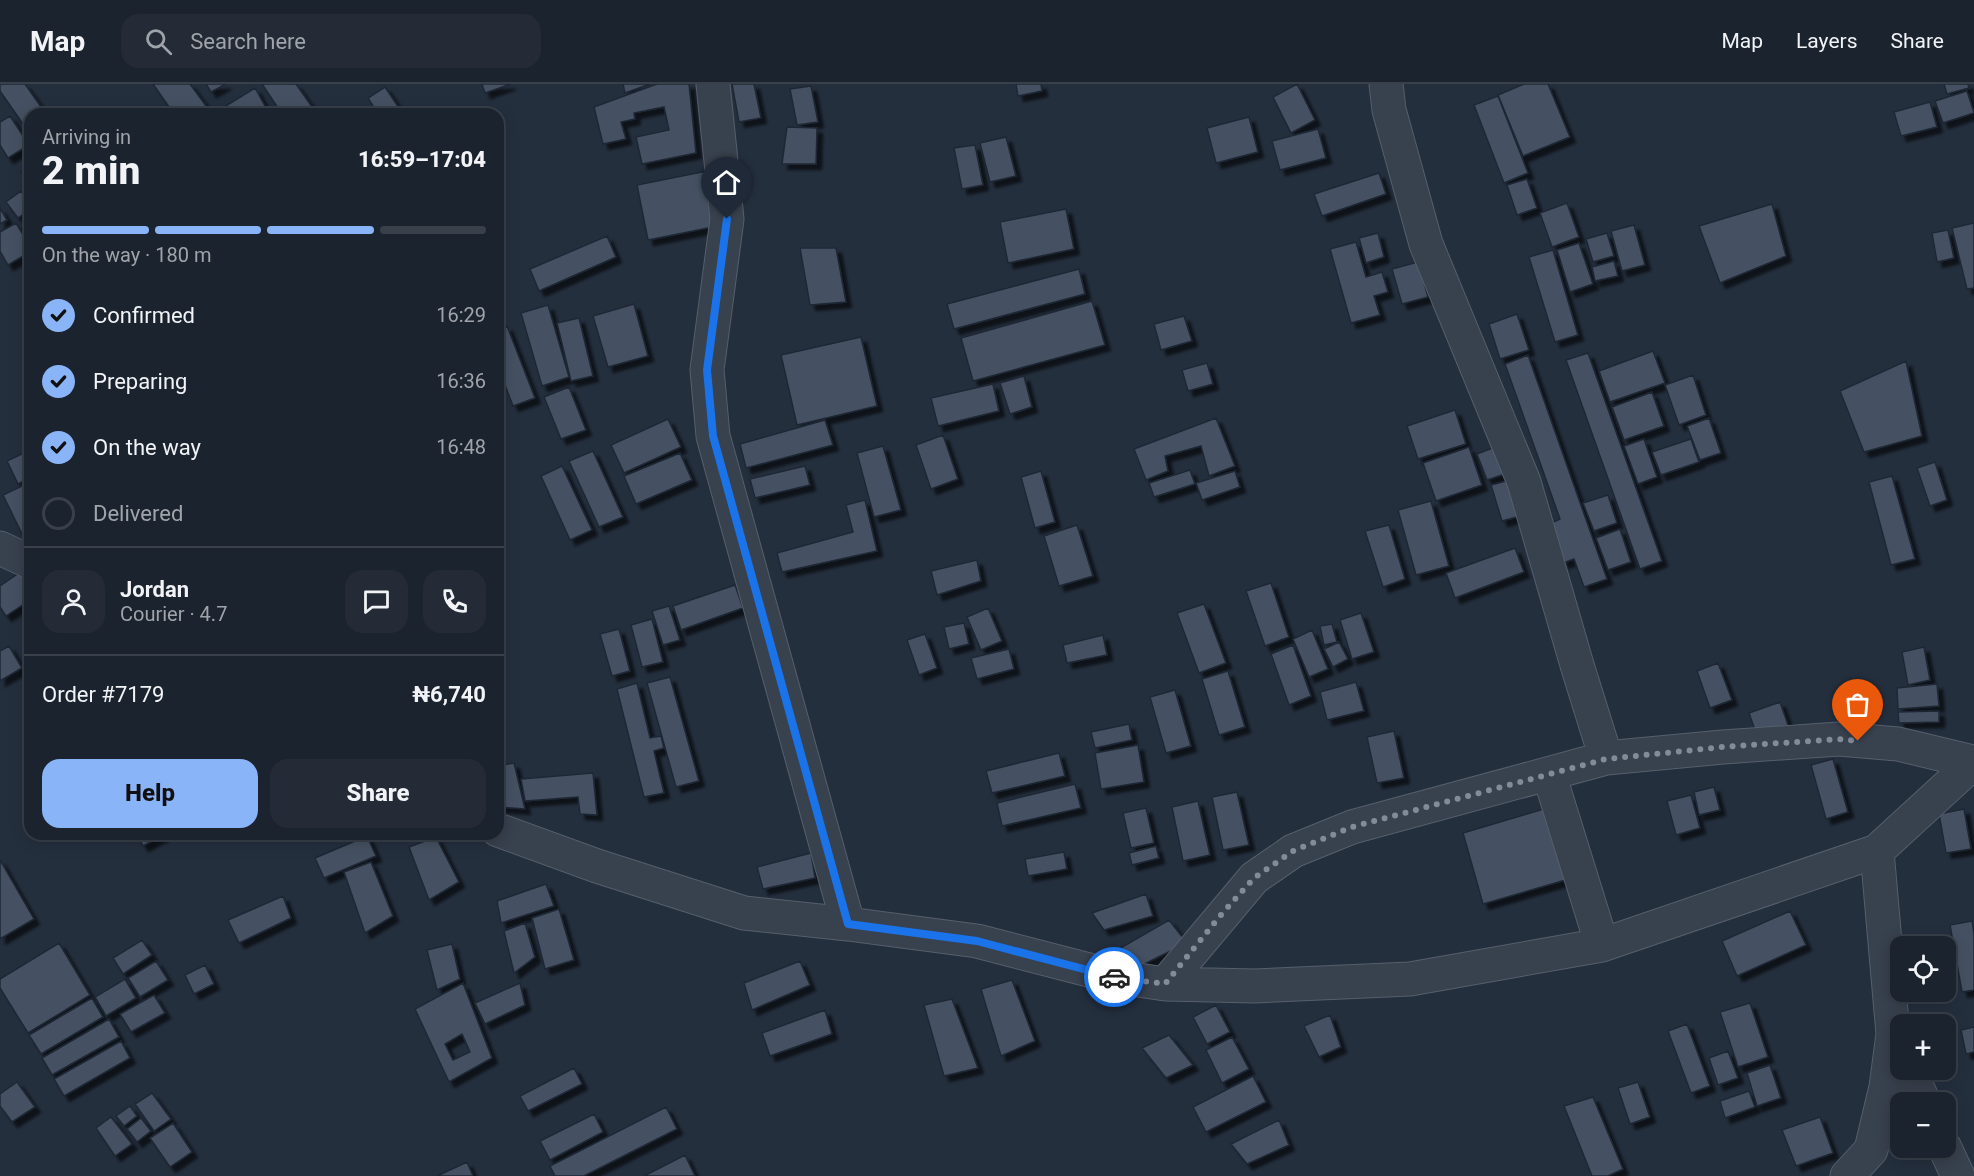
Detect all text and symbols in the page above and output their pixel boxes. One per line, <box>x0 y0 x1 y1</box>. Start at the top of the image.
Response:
search box <box>121 14 541 68</box>
text: Map <box>30 25 85 58</box>
icon: search <box>142 25 175 58</box>
text: Search here <box>190 29 306 54</box>
text: Map <box>1721 29 1763 53</box>
text: Layers <box>1796 29 1857 53</box>
text: Share <box>1890 29 1944 53</box>
text: Arriving in <box>42 125 131 149</box>
text: 16:59–17:04 <box>358 147 486 172</box>
text: 2 min <box>42 148 140 194</box>
pin <box>701 157 752 219</box>
icon: home <box>710 166 743 199</box>
text: On the way · 180 m <box>42 243 211 267</box>
icon: check <box>42 299 75 332</box>
text: Confirmed <box>93 303 195 328</box>
text: 16:29 <box>436 303 486 327</box>
icon: check <box>42 365 75 398</box>
text: Preparing <box>93 369 187 394</box>
text: 16:36 <box>436 369 486 393</box>
icon: check <box>42 431 75 464</box>
text: On the way <box>93 435 201 460</box>
text: 16:48 <box>436 435 486 459</box>
text: Delivered <box>93 501 183 526</box>
button: person <box>42 570 105 633</box>
button: chat <box>345 570 408 633</box>
button: phone <box>423 570 486 633</box>
text: Jordan <box>120 577 189 602</box>
text: Courier · 4.7 <box>120 602 227 626</box>
pin <box>1832 679 1883 741</box>
text: Order #7179 <box>42 682 164 707</box>
text: ₦6,740 <box>412 682 486 707</box>
icon: bag <box>1841 688 1874 721</box>
button: Help <box>42 759 258 828</box>
button: Share <box>270 759 486 828</box>
map controls <box>1890 936 1956 1158</box>
button: locate <box>1890 936 1956 1002</box>
courier <box>1084 947 1144 1007</box>
icon: car <box>1098 961 1131 994</box>
button: + <box>1890 1014 1956 1080</box>
button: − <box>1890 1092 1956 1158</box>

